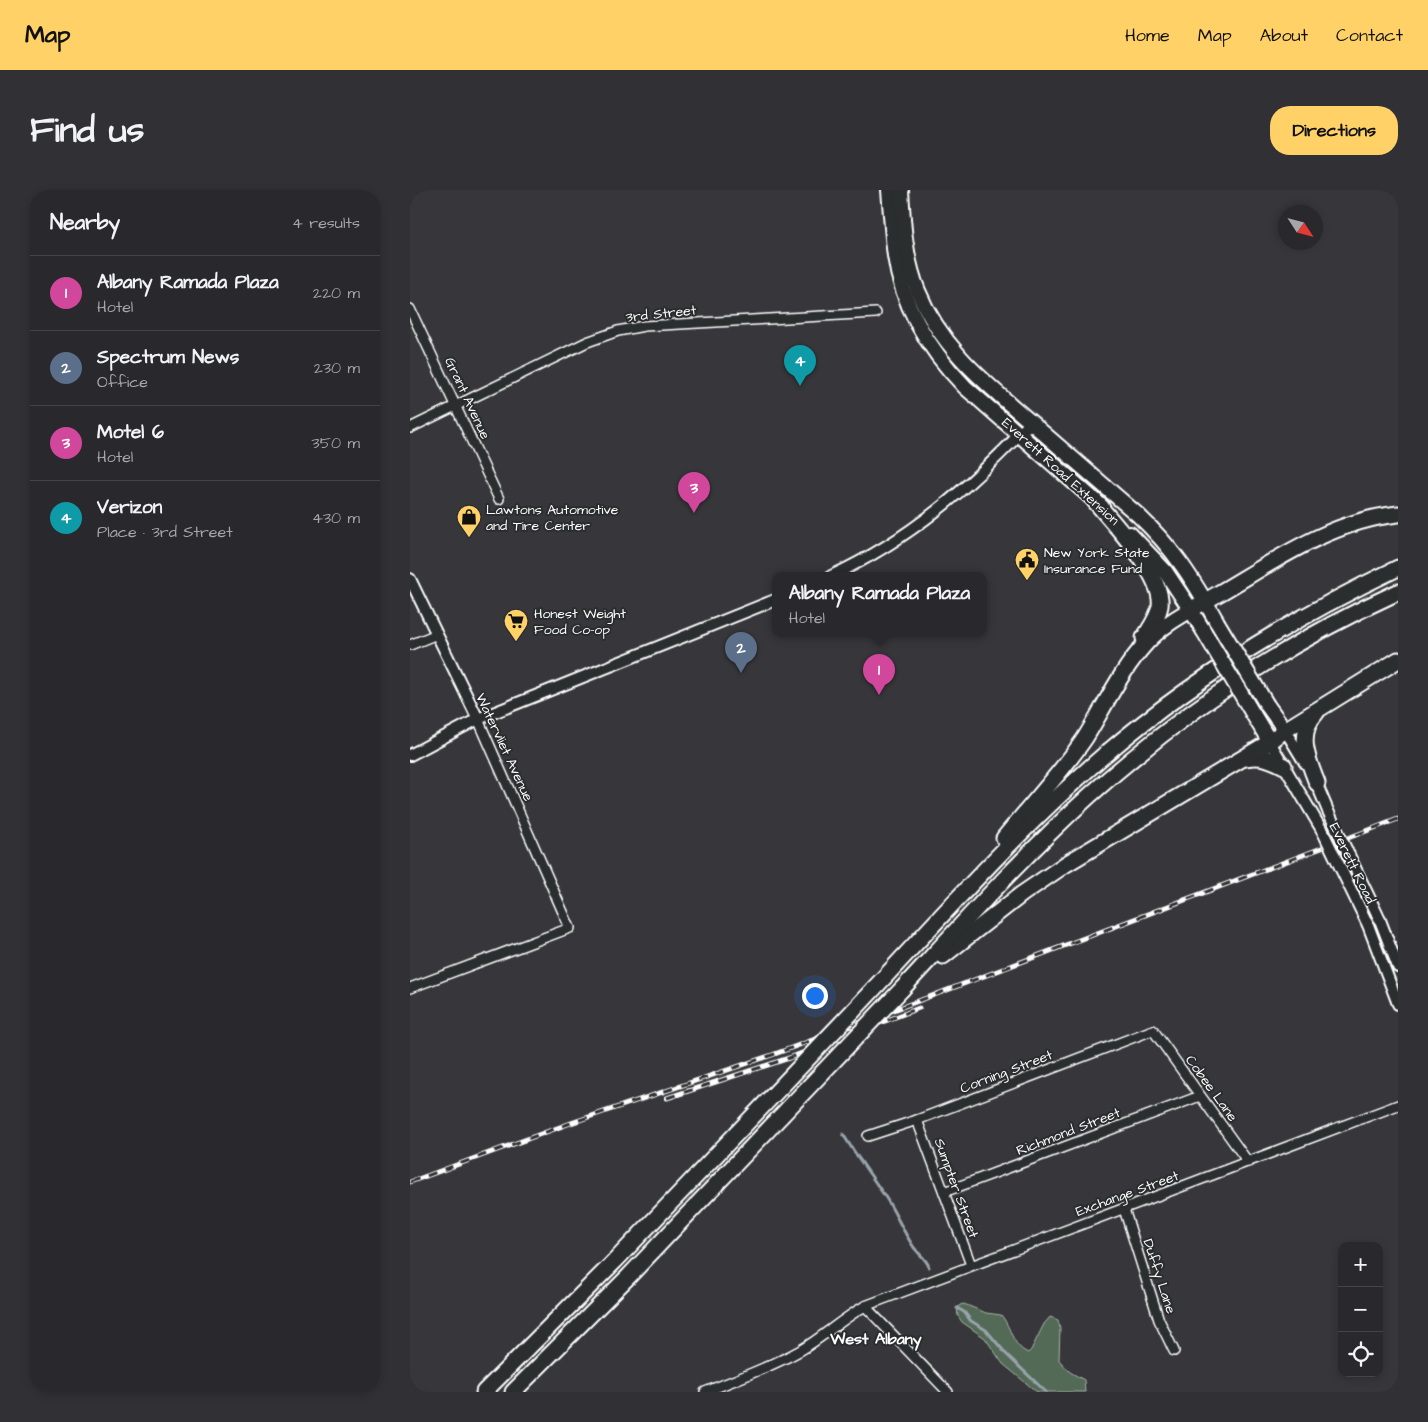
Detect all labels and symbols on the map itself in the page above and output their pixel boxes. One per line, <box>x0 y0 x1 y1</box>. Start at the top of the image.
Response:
north arrow <box>1278 205 1323 250</box>
street label: 3rd Street <box>625 300 698 328</box>
pin: 4 <box>784 345 816 386</box>
street label: Grant Avenue <box>439 354 495 443</box>
street label: Everett Road Extension <box>997 413 1124 530</box>
pin: 3 <box>678 472 710 513</box>
place label: Lawtons Automotive and Tire Center <box>486 500 619 536</box>
shop icon: Lawtons Automotive and Tire Center <box>456 504 482 538</box>
place label: New York State Insurance Fund <box>1044 543 1150 579</box>
public building icon: New York State Insurance Fund <box>1014 547 1040 581</box>
place label: Honest Weight Food Co-op <box>534 604 626 640</box>
supermarket icon: Honest Weight Food Co-op <box>503 608 529 642</box>
pin: 2 <box>725 632 757 673</box>
pin: 1 <box>863 654 895 695</box>
street label: Watervliet Avenue <box>470 690 538 805</box>
street label: Everett Road <box>1324 820 1380 907</box>
your location <box>802 983 828 1009</box>
street label: Corning Street <box>957 1045 1056 1099</box>
street label: Cobee Lane <box>1180 1051 1242 1126</box>
street label: Richmond Street <box>1014 1103 1123 1161</box>
street label: Sumpter Street <box>929 1136 983 1241</box>
street label: Exchange Street <box>1073 1166 1182 1222</box>
street label: Duffy Lane <box>1138 1236 1181 1317</box>
district label: West Albany <box>829 1328 922 1351</box>

